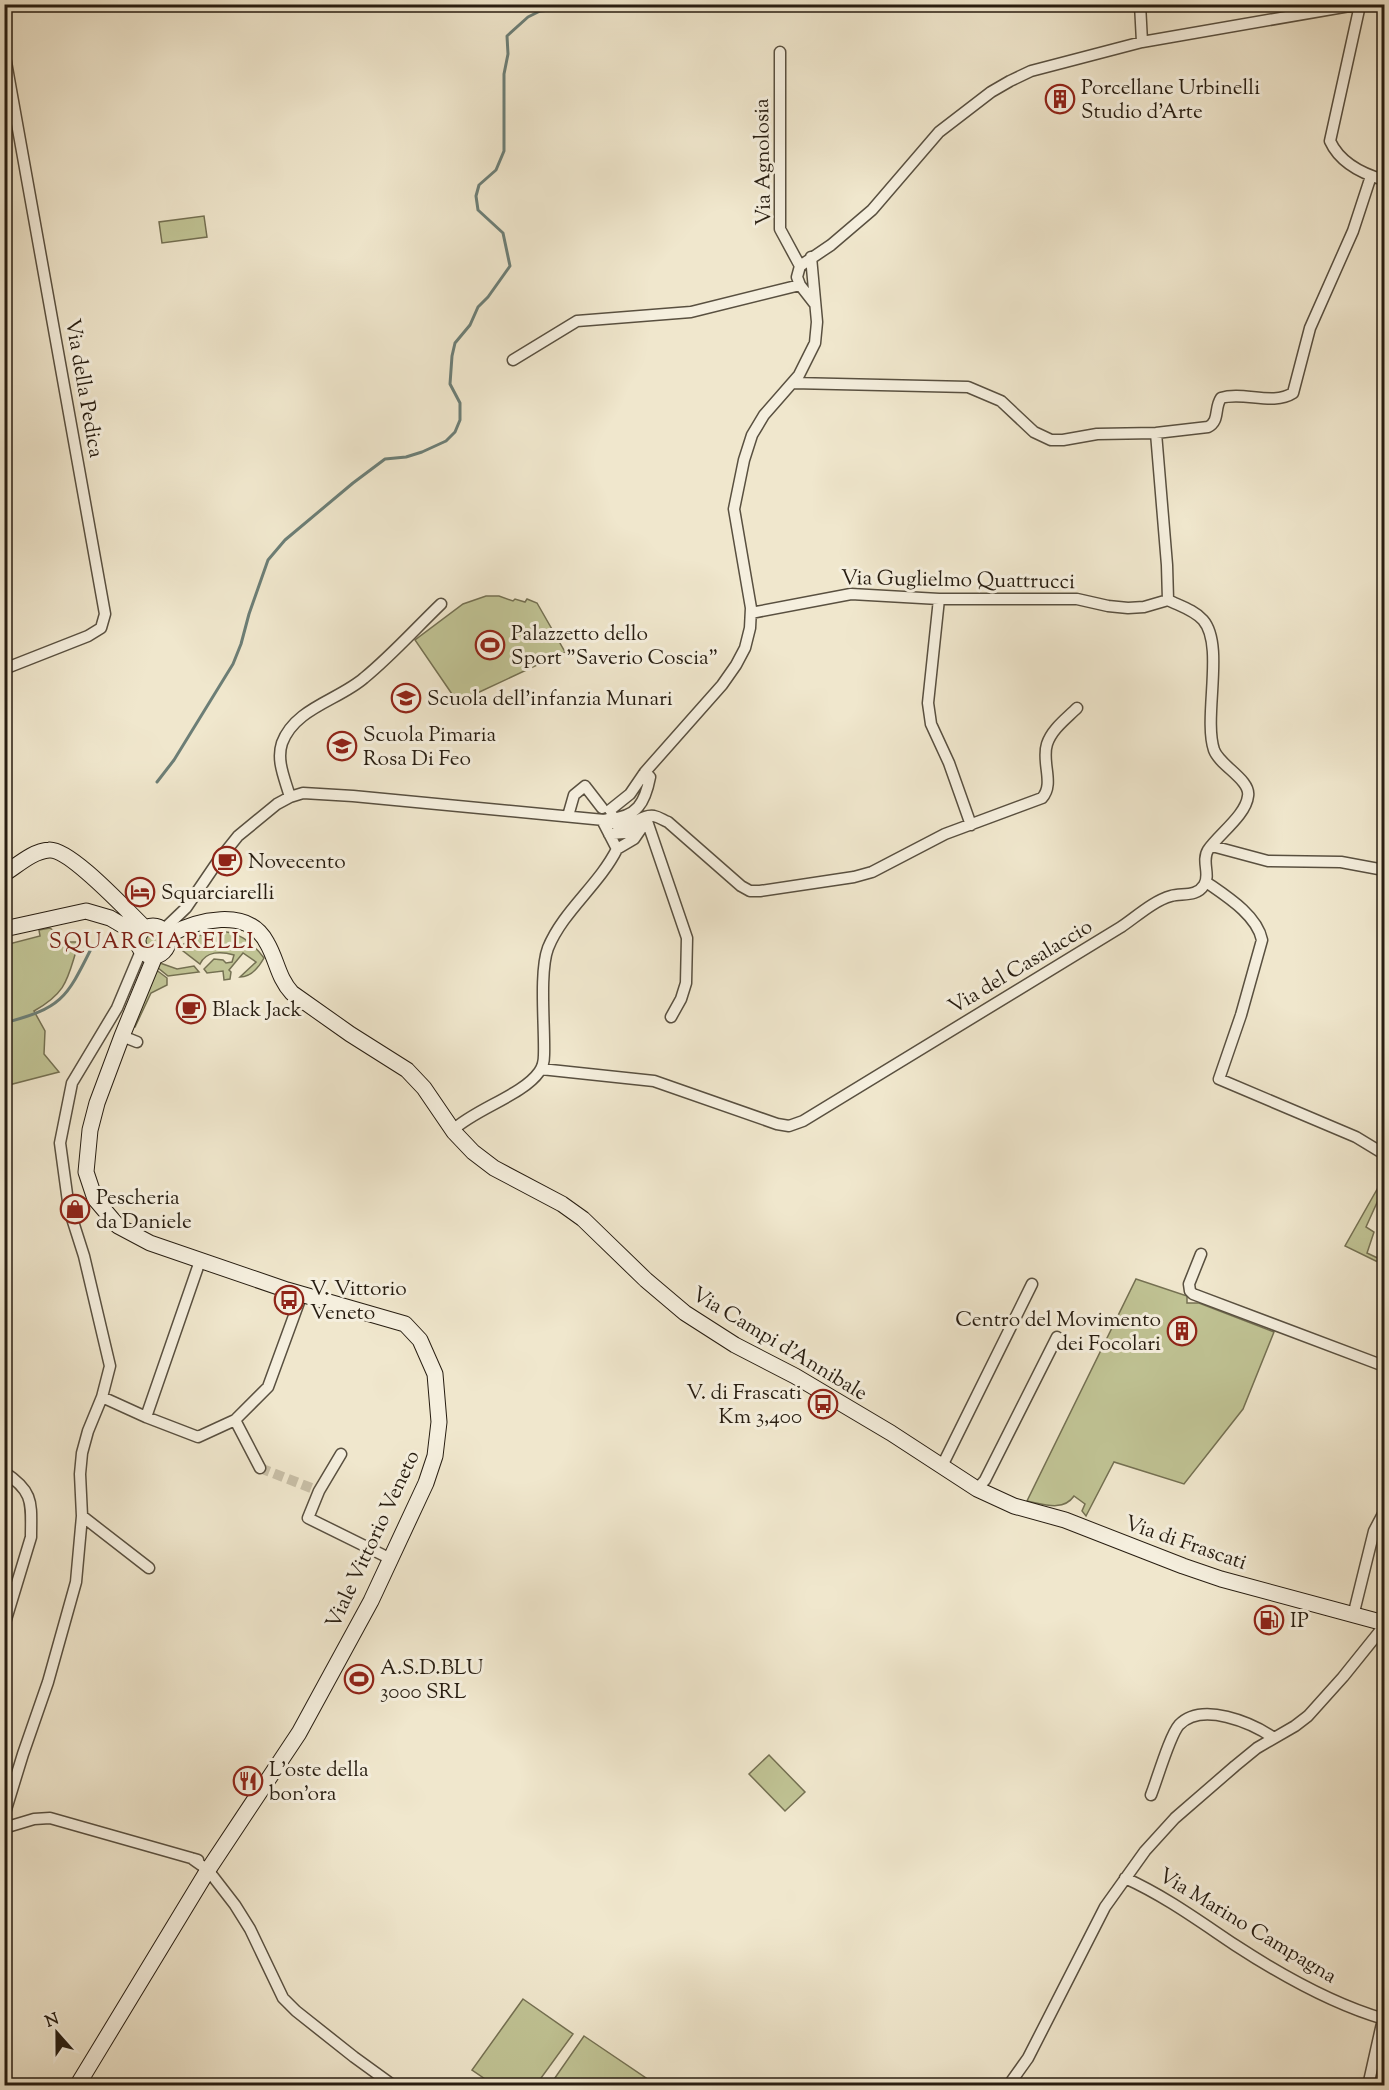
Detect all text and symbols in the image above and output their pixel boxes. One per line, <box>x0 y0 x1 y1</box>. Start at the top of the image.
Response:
place label: Porcellane Urbinelli Studio d'Arte <box>1081 74 1260 128</box>
building icon: Porcellane Urbinelli Studio d'Arte <box>1044 83 1076 115</box>
street label: Via Agnolosia <box>748 98 780 226</box>
street label: Via della Pedica <box>56 316 110 461</box>
street label: Via Guglielmo Quattrucci <box>841 564 1075 598</box>
place label: Palazzetto dello Sport "Saverio Coscia" <box>511 620 718 674</box>
sports icon: Palazzetto dello Sport "Saverio Coscia" <box>474 629 506 661</box>
school or university icon: Scuola dell'infanzia Munari <box>390 682 422 714</box>
place label: Scuola dell'infanzia Munari <box>427 685 673 715</box>
place label: Scuola Pimaria Rosa Di Feo <box>363 721 497 775</box>
school or university icon: Scuola Pimaria Rosa Di Feo <box>326 730 358 762</box>
cafe icon: Novecento <box>211 845 243 877</box>
place label: Novecento <box>248 848 346 878</box>
hotel icon: Squarciarelli <box>124 876 156 908</box>
place label: Squarciarelli <box>161 879 275 909</box>
street label: Via del Casalaccio <box>943 913 1099 1023</box>
district label: SQUARCIARELLI <box>49 927 255 959</box>
cafe icon: Black Jack <box>175 993 207 1025</box>
place label: Black Jack <box>212 996 303 1026</box>
place label: Pescheria da Daniele <box>96 1184 192 1238</box>
shop icon: Pescheria da Daniele <box>59 1193 91 1225</box>
place label: V. Vittorio Veneto <box>310 1275 407 1329</box>
street label: Via Campi d'Annibale <box>685 1280 873 1409</box>
bus stop icon: V. Vittorio Veneto <box>273 1284 305 1316</box>
place label: Centro del Movimento dei Focolari <box>955 1306 1161 1360</box>
building icon: Centro del Movimento dei Focolari <box>1166 1315 1198 1347</box>
place label: V. di Frascati Km 3,400 <box>686 1379 802 1433</box>
bus stop icon: V. di Frascati Km 3,400 <box>807 1388 839 1420</box>
street label: Viale Vittorio Veneto <box>319 1446 428 1634</box>
street label: Via di Frascati <box>1120 1509 1250 1579</box>
fuel station icon: IP <box>1253 1604 1285 1636</box>
place label: IP <box>1290 1607 1309 1637</box>
place label: A.S.D.BLU 3000 SRL <box>380 1654 483 1708</box>
sports icon: A.S.D.BLU 3000 SRL <box>343 1663 375 1695</box>
place label: L’oste della bon’ora <box>269 1756 369 1810</box>
restaurant icon: L’oste della bon’ora <box>232 1765 264 1797</box>
street label: Via Marino Campagna <box>1152 1861 1342 1992</box>
north arrow <box>27 2003 87 2063</box>
text: N <box>42 2008 63 2034</box>

